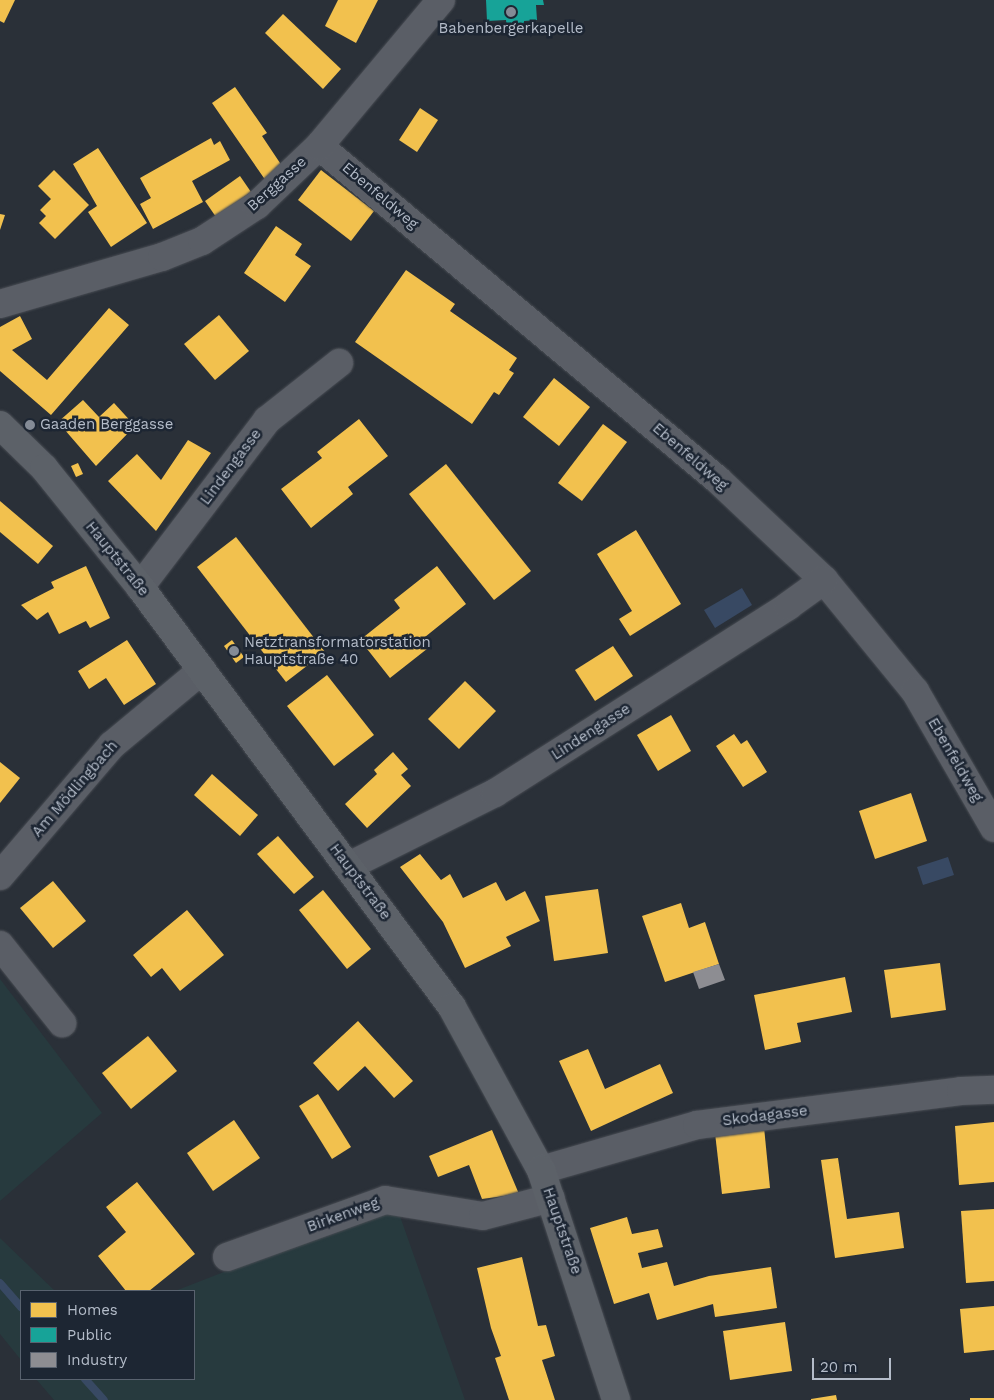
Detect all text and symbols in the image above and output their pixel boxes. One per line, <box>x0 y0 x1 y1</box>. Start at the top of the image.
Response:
marker: Babenbergerkapelle <box>505 6 517 18</box>
place label: Babenbergerkapelle <box>439 20 583 38</box>
street label: Berggasse <box>244 153 310 215</box>
street label: Ebenfeldweg <box>338 159 422 233</box>
place label: Gaaden Berggasse <box>40 416 173 434</box>
marker: Gaaden Berggasse <box>24 419 36 431</box>
street label: Ebenfeldweg <box>649 419 731 495</box>
street label: Lindengasse <box>197 425 265 509</box>
street label: Hauptstraße <box>81 518 153 600</box>
place label: Netztransformatorstation Hauptstraße 40 <box>244 633 431 668</box>
marker: Netztransformatorstation Hauptstraße 40 <box>228 645 240 657</box>
street label: Lindengasse <box>548 700 634 764</box>
street label: Ebenfeldweg <box>924 715 986 805</box>
street label: Am Mödlingbach <box>28 737 122 841</box>
street label: Hauptstraße <box>326 840 394 924</box>
street label: Skodagasse <box>721 1102 809 1130</box>
street label: Hauptstraße <box>539 1185 585 1277</box>
street label: Birkenweg <box>305 1194 381 1236</box>
legend <box>20 1290 195 1380</box>
text: Homes <box>67 1301 118 1319</box>
text: Public <box>67 1326 112 1344</box>
scale bar <box>814 1348 893 1380</box>
text: Industry <box>67 1351 127 1369</box>
text: 20 m <box>820 1358 858 1376</box>

